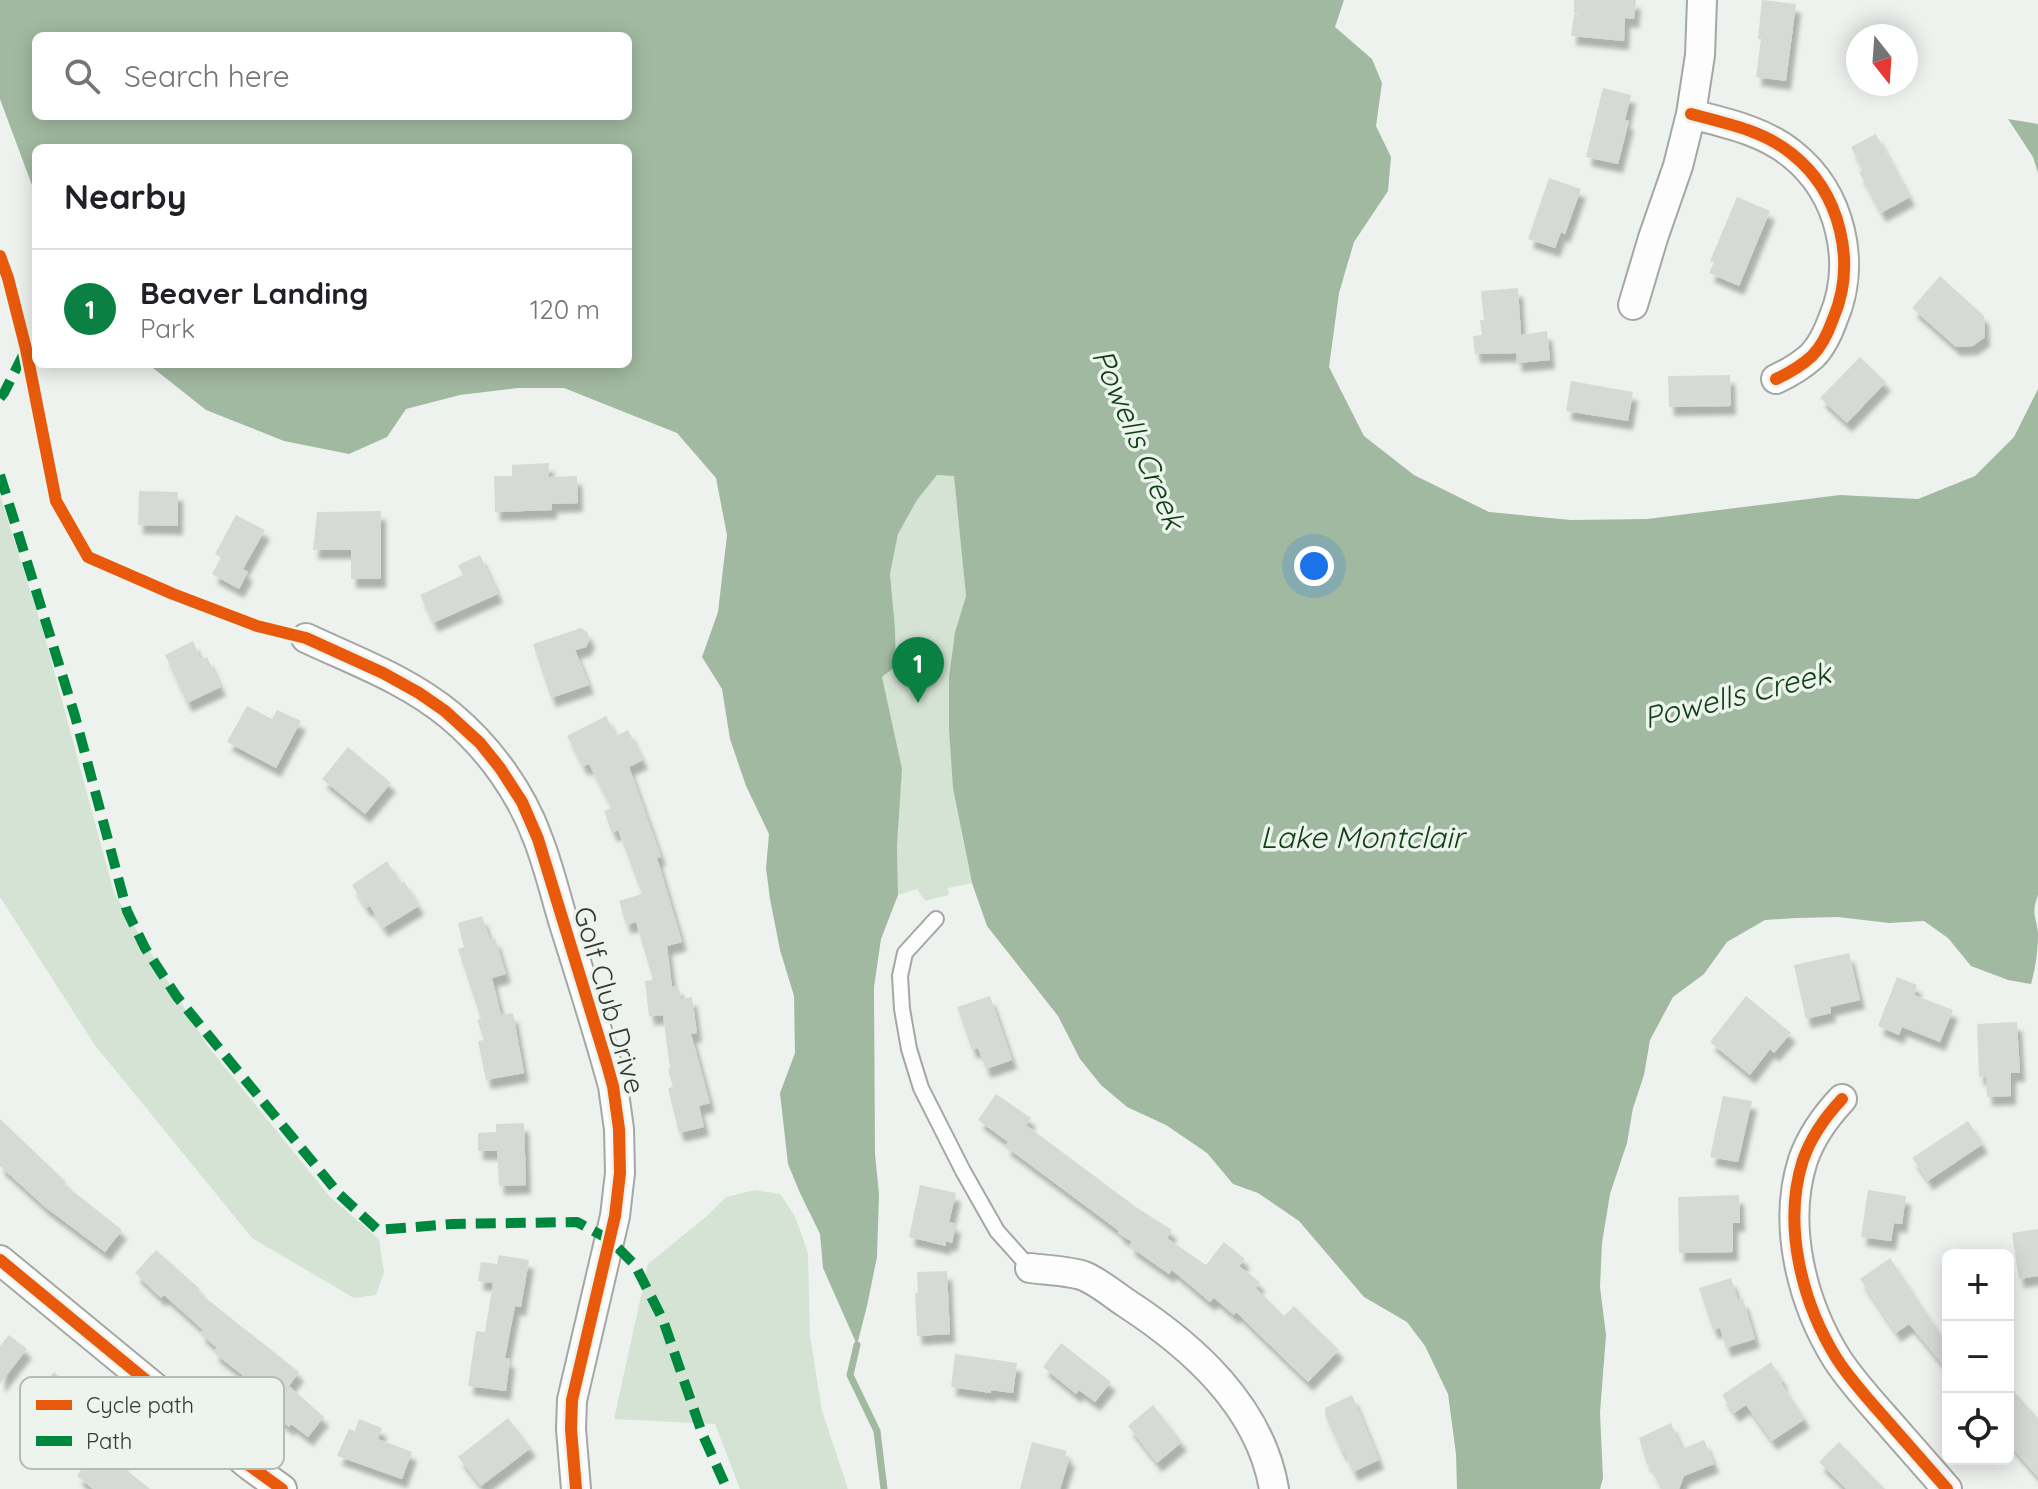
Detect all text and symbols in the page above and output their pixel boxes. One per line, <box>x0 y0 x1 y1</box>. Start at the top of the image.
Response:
north arrow <box>1846 24 1918 96</box>
search box <box>32 32 632 120</box>
icon: search <box>60 54 104 98</box>
text: Search here <box>124 57 290 95</box>
text: Nearby <box>64 175 187 218</box>
text: Beaver Landing <box>140 274 368 312</box>
text: 1 <box>85 293 95 326</box>
text: 120 m <box>530 293 600 326</box>
text: Park <box>140 312 195 345</box>
water label: Powells Creek <box>1084 343 1195 537</box>
your location <box>1294 546 1334 586</box>
pin: 1 <box>892 637 944 703</box>
water label: Powells Creek <box>1639 653 1837 737</box>
water label: Lake Montclair <box>1260 818 1467 856</box>
street label: Golf Club Drive <box>567 902 653 1098</box>
map controls <box>1942 1249 2014 1465</box>
button: + <box>1942 1249 2014 1321</box>
button: − <box>1942 1321 2014 1393</box>
legend <box>20 1377 284 1469</box>
text: Cycle path <box>86 1391 194 1419</box>
button: locate <box>1942 1393 2014 1465</box>
text: Path <box>86 1427 132 1455</box>

